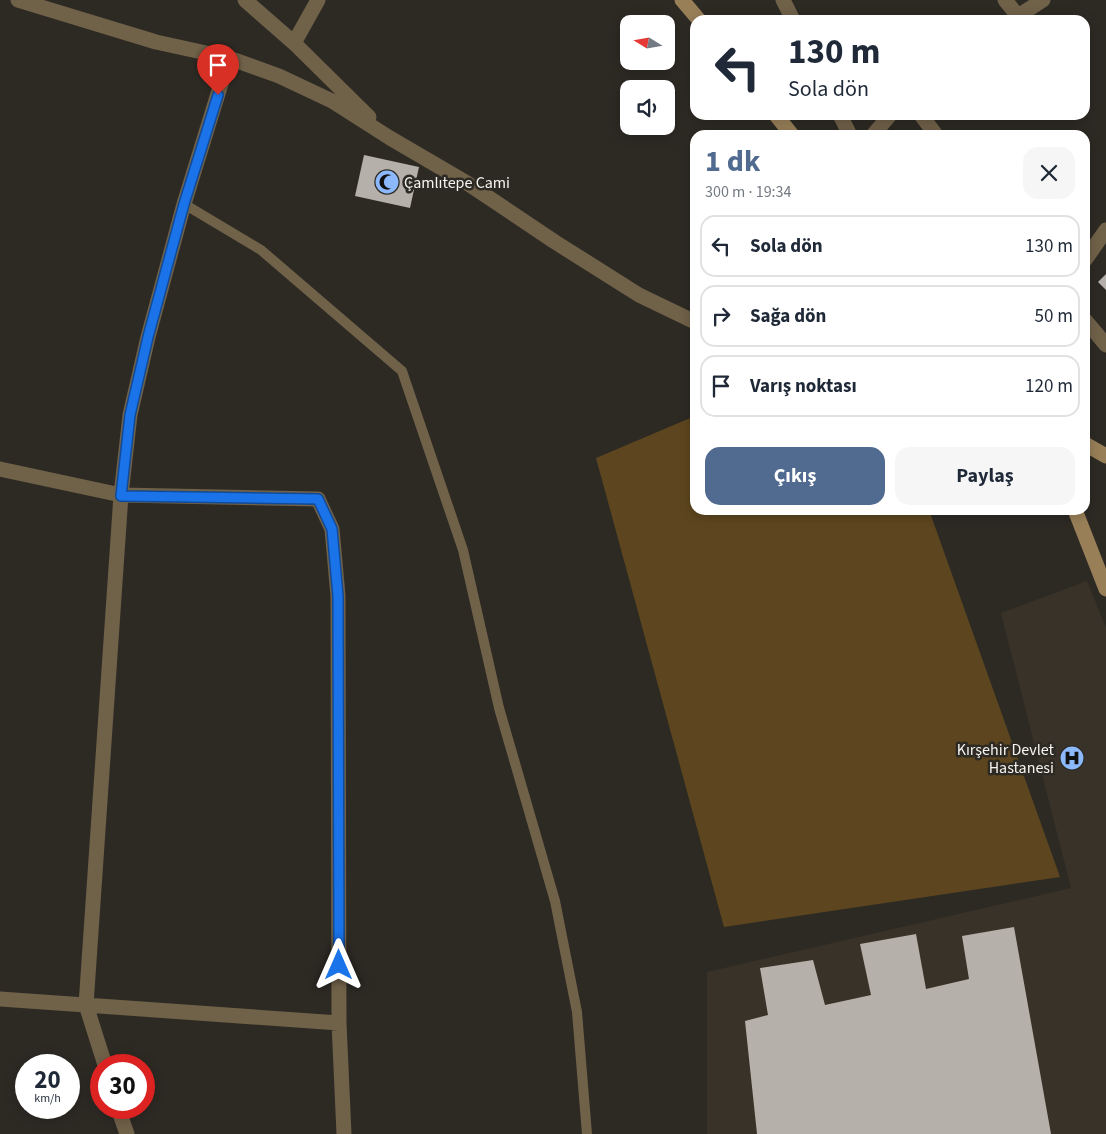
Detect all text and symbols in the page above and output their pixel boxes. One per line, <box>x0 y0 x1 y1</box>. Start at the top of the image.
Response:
north arrow <box>620 15 675 70</box>
map controls <box>620 15 675 135</box>
text: 130 m <box>788 27 880 77</box>
icon: left <box>705 35 770 100</box>
pin <box>197 44 239 95</box>
icon: arrive <box>204 51 232 79</box>
text: Sola dön <box>788 73 869 105</box>
button: sound <box>620 80 675 135</box>
text: 1 dk <box>705 140 760 183</box>
button: close <box>1023 147 1075 199</box>
mosque icon: Çamlıtepe Cami <box>374 169 400 195</box>
place label: Çamlıtepe Cami <box>404 172 510 194</box>
text: 300 m · 19:34 <box>705 181 792 203</box>
icon: left <box>707 232 735 260</box>
text: Sola dön <box>750 233 823 260</box>
text: 130 m <box>1025 233 1073 260</box>
icon: right <box>707 302 735 330</box>
text: Sağa dön <box>750 303 826 330</box>
text: 50 m <box>1035 303 1073 330</box>
icon: arrive <box>707 372 735 400</box>
text: Varış noktası <box>750 373 857 400</box>
text: 120 m <box>1025 373 1073 400</box>
button: Çıkış <box>705 447 885 505</box>
button: Paylaş <box>895 447 1075 505</box>
place label: Kırşehir Devlet Hastanesi <box>957 739 1055 779</box>
hospital icon: Kırşehir Devlet Hastanesi <box>1059 745 1085 771</box>
position arrow <box>312 938 364 990</box>
speed limit sign: 30 <box>90 1054 155 1119</box>
text: 20 <box>34 1062 61 1098</box>
text: km/h <box>34 1090 61 1107</box>

